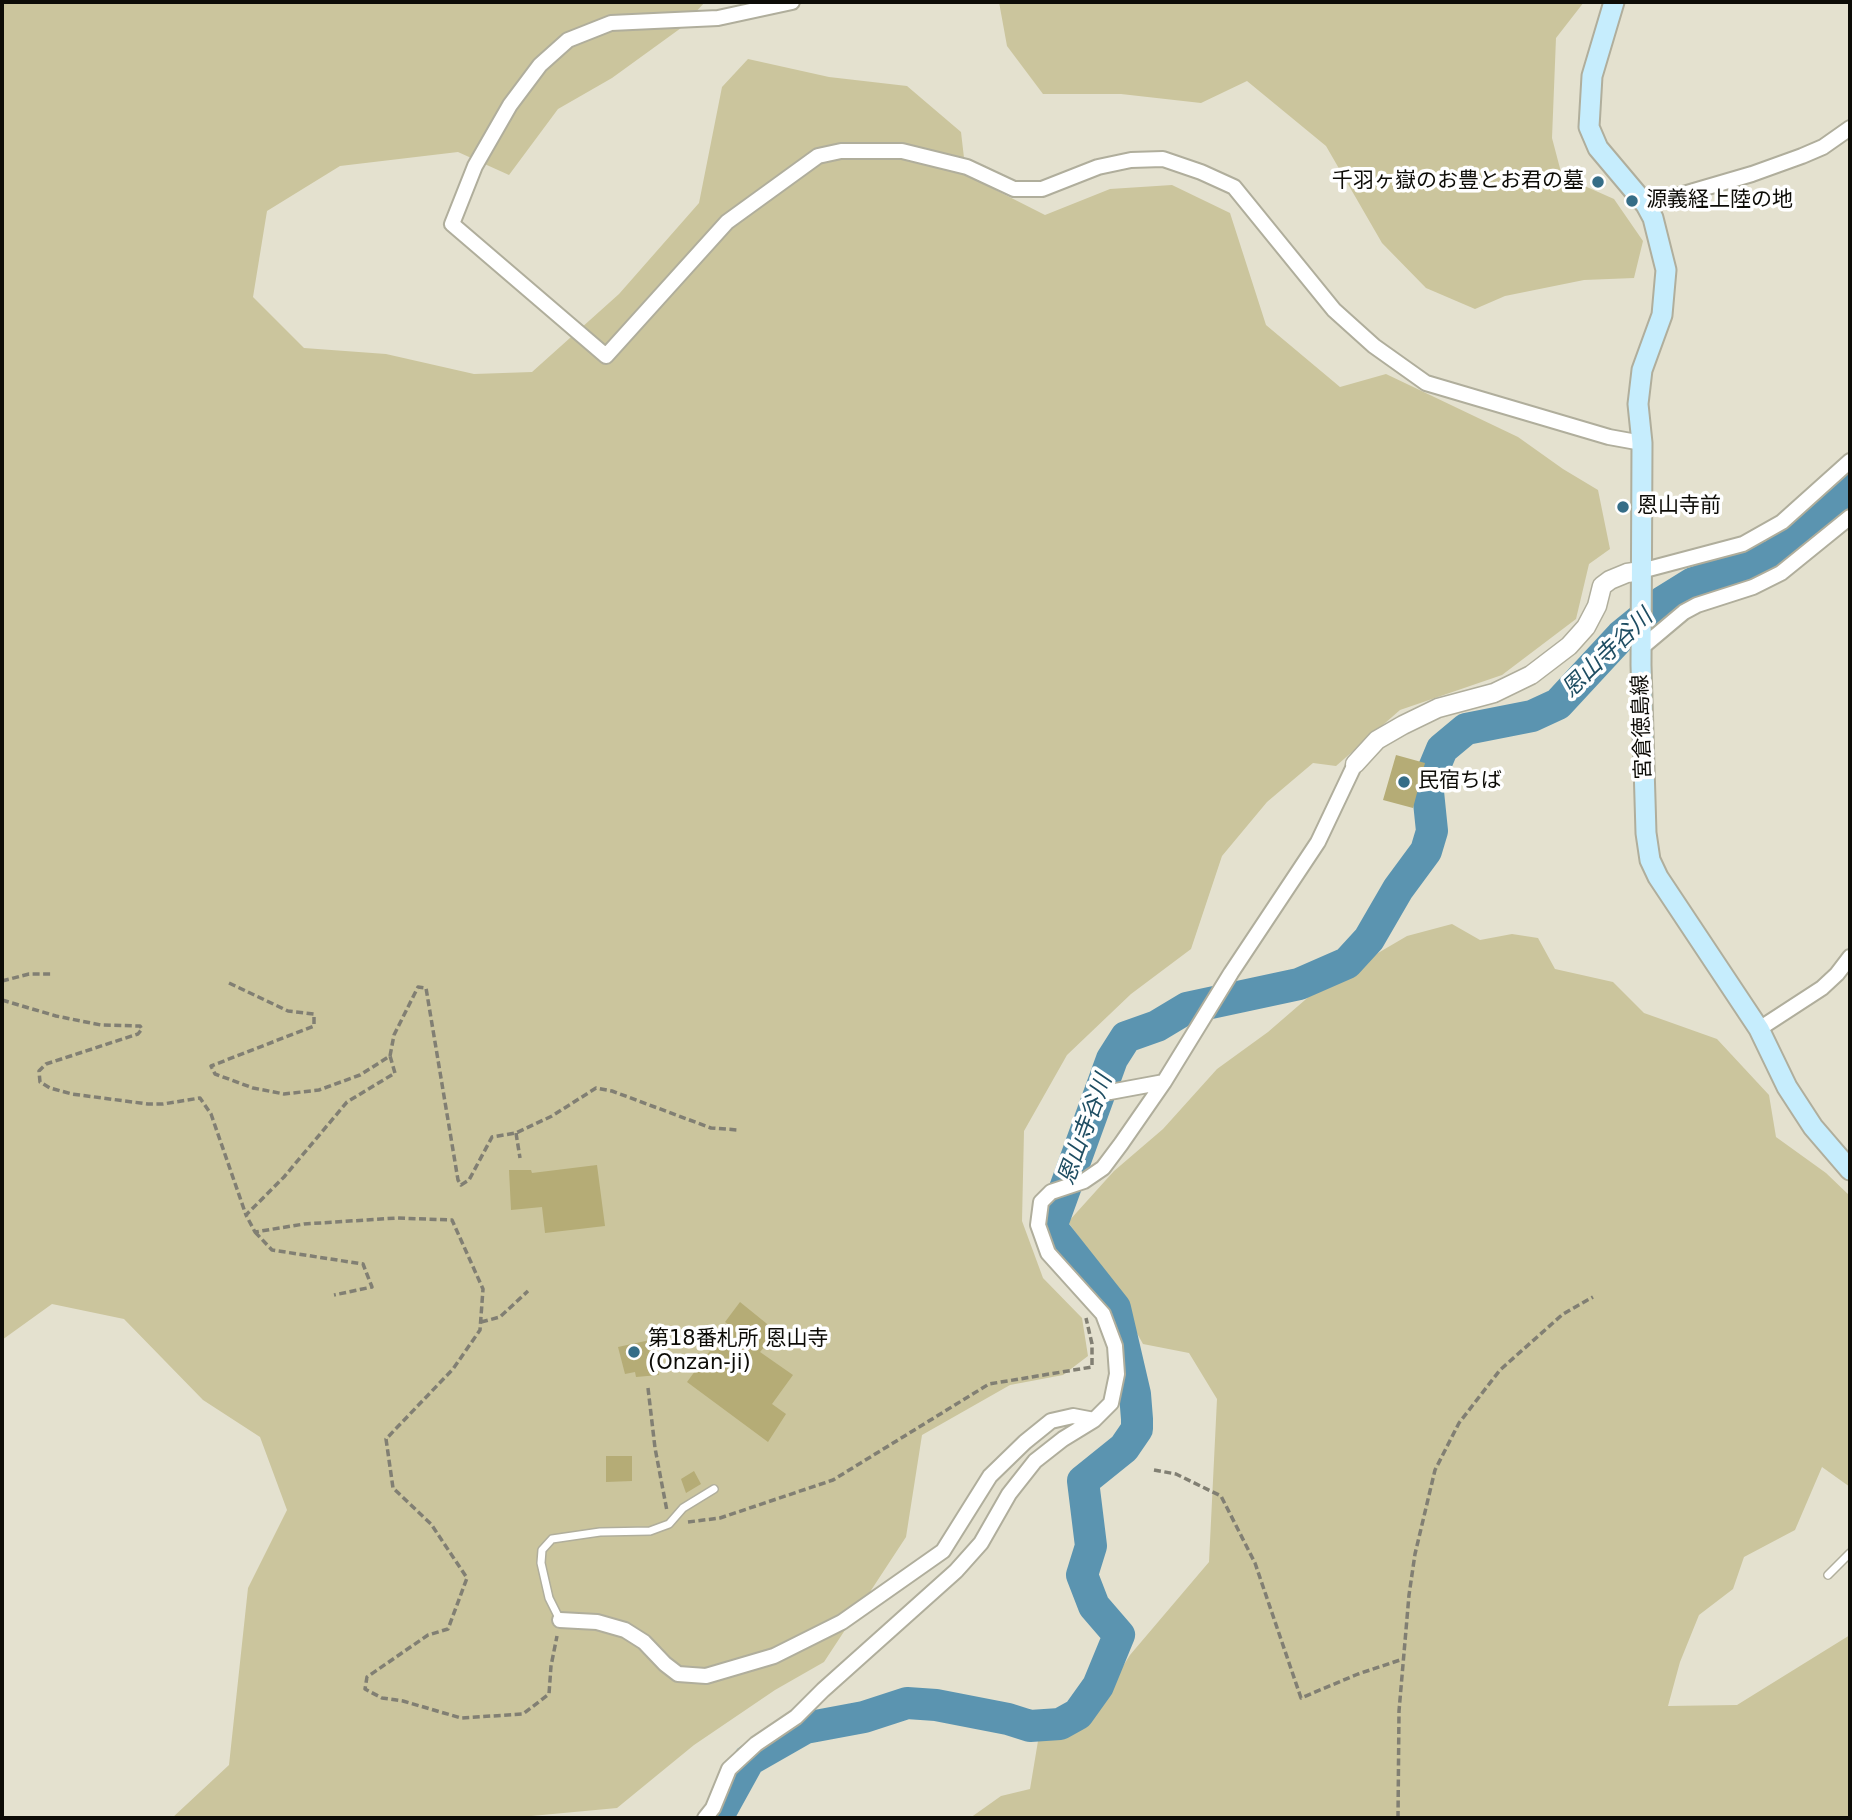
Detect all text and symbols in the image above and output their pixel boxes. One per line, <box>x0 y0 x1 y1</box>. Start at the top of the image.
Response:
place label: 千羽ヶ嶽のお豊とお君の墓 <box>1332 169 1584 195</box>
marker: 千羽ヶ嶽のお豊とお君の墓 <box>1590 174 1606 190</box>
place label: 源義経上陸の地 <box>1646 188 1793 214</box>
marker: 源義経上陸の地 <box>1624 193 1640 209</box>
place label: 恩山寺前 <box>1637 494 1721 520</box>
marker: 恩山寺前 <box>1615 499 1631 515</box>
water label: 恩山寺谷川 <box>1557 604 1659 704</box>
street label: 宮倉徳島線 <box>1629 674 1657 780</box>
place label: 民宿ちば <box>1418 769 1502 795</box>
marker: 民宿ちば <box>1396 774 1412 790</box>
water label: 恩山寺谷川 <box>1053 1071 1119 1189</box>
place label: 第18番札所 恩山寺 (Onzan-ji) <box>648 1327 828 1377</box>
marker: 第18番札所 恩山寺 (Onzan-ji) <box>626 1344 642 1360</box>

